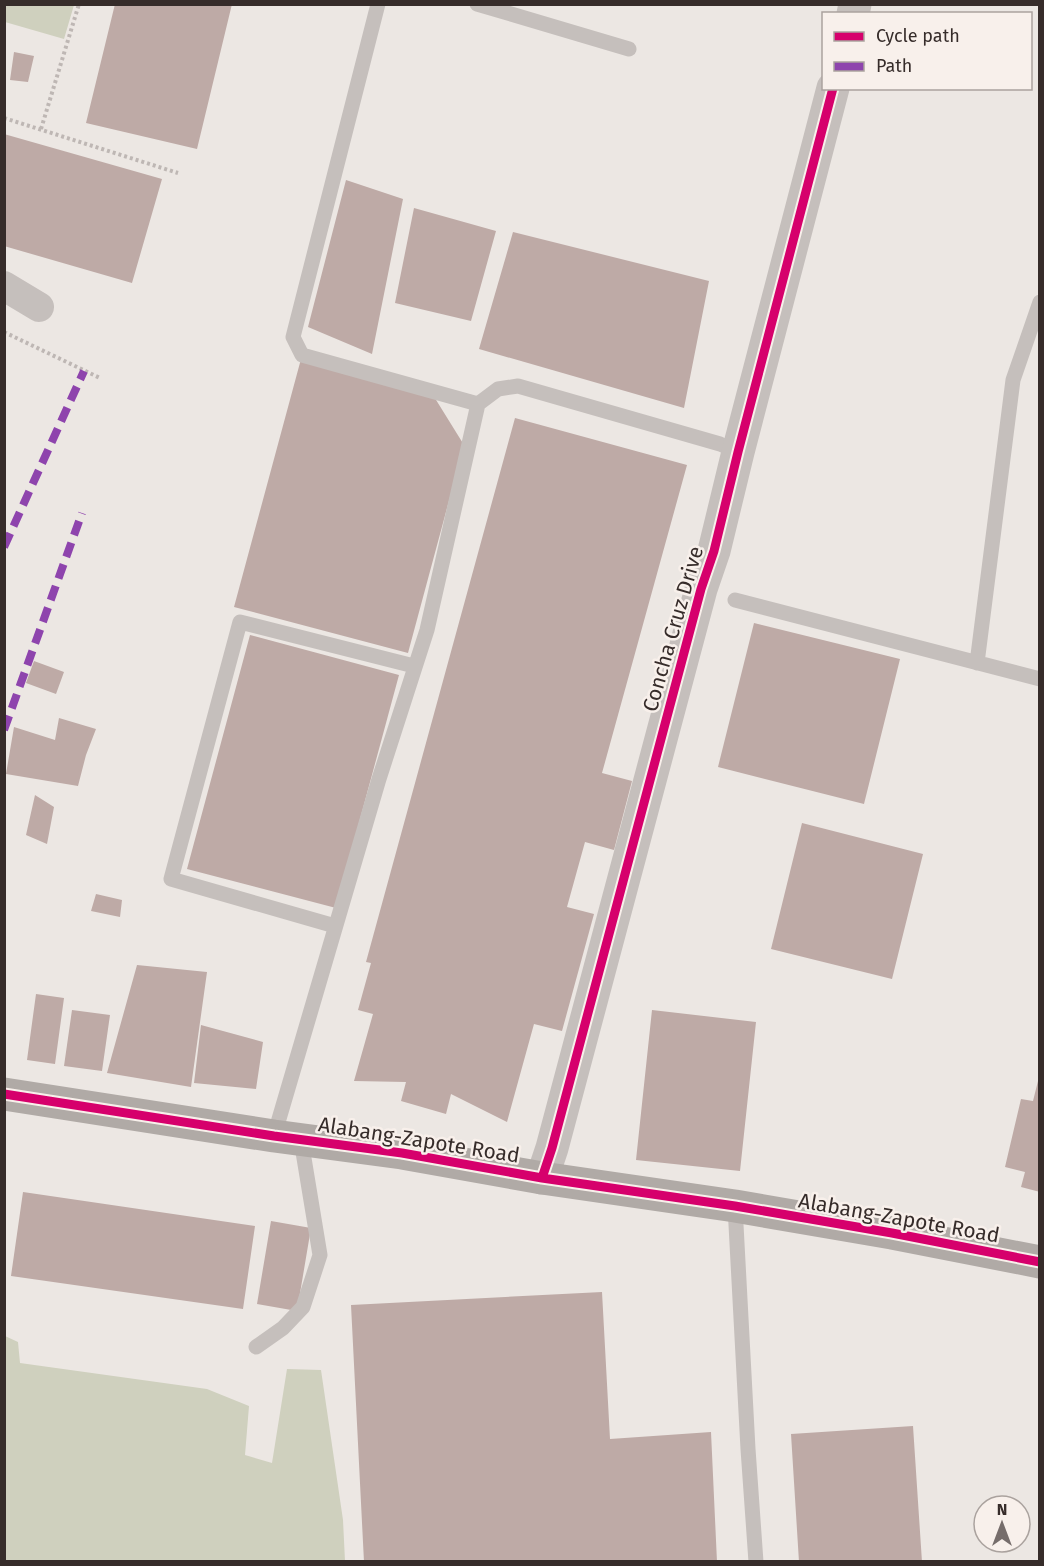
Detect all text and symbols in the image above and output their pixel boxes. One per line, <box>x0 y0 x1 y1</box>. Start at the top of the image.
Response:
legend <box>822 12 1032 90</box>
text: Cycle path <box>876 25 960 47</box>
text: Path <box>876 55 912 77</box>
street label: Concha Cruz Drive <box>637 543 709 715</box>
street label: Alabang-Zapote Road <box>316 1111 522 1169</box>
street label: Alabang-Zapote Road <box>797 1188 1001 1248</box>
north arrow <box>972 1494 1032 1554</box>
text: N <box>997 1500 1007 1519</box>

